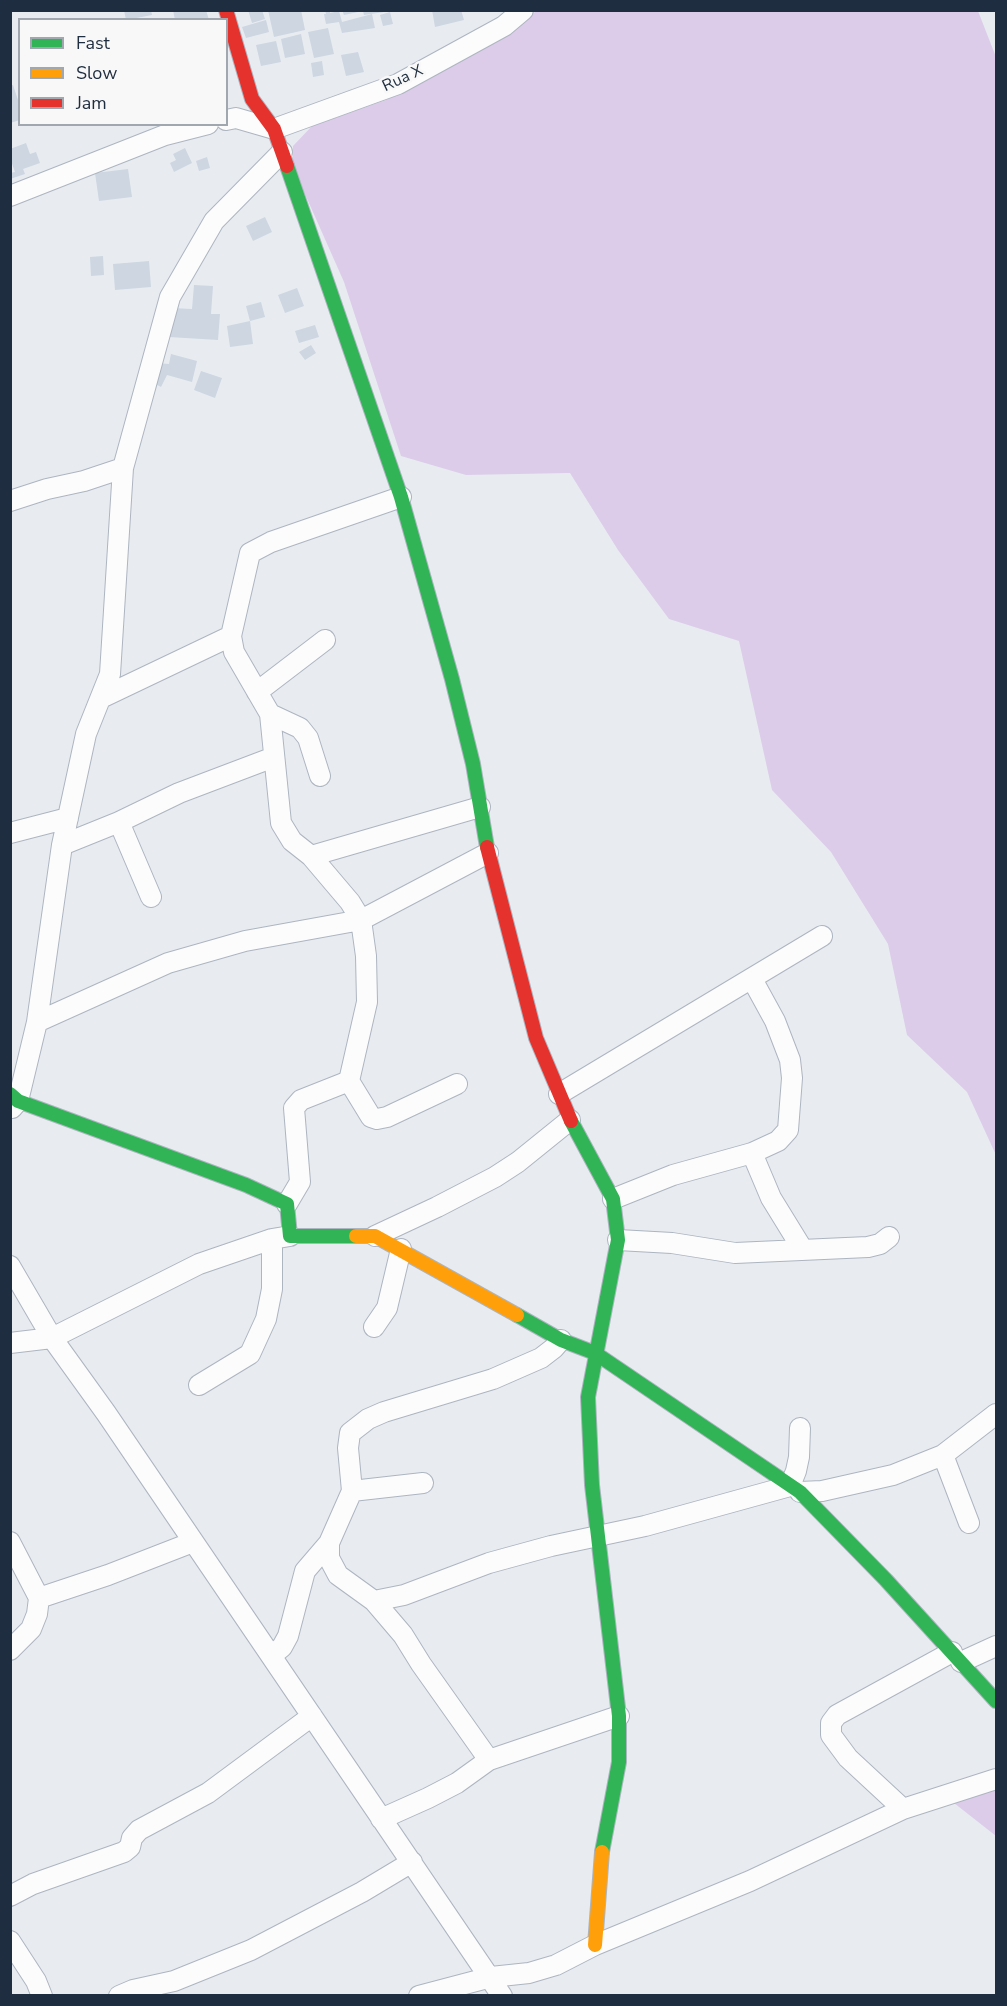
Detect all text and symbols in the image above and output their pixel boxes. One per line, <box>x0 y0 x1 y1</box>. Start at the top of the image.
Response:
legend <box>18 18 228 126</box>
text: Fast <box>76 31 110 55</box>
text: Slow <box>76 61 117 85</box>
street label: Rua X <box>380 61 426 97</box>
text: Jam <box>76 91 107 115</box>

